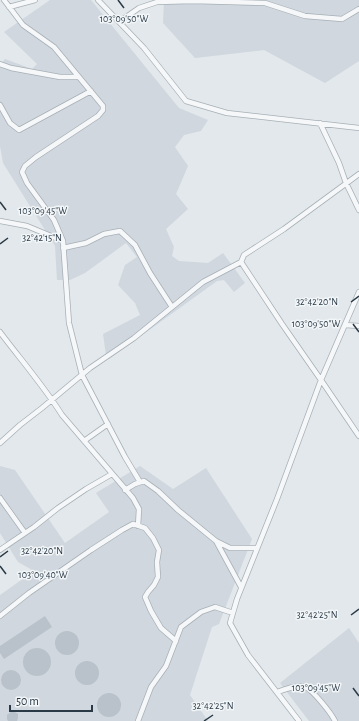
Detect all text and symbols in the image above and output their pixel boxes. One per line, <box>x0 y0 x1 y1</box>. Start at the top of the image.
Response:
text: 103°09'50"W <box>100 14 148 24</box>
text: 103°09'45"W <box>19 206 67 216</box>
text: 32°42'15"N <box>22 233 62 243</box>
text: 32°42'20"N <box>296 297 338 307</box>
text: 103°09'50"W <box>292 319 340 329</box>
text: 32°42'20"N <box>21 546 63 556</box>
text: 103°09'40"W <box>18 570 68 580</box>
text: 32°42'25"N <box>297 610 337 620</box>
text: 103°09'45"W <box>292 683 340 693</box>
scale bar <box>10 687 92 713</box>
text: 50 m <box>16 695 39 707</box>
text: 32°42'25"N <box>193 701 233 711</box>

